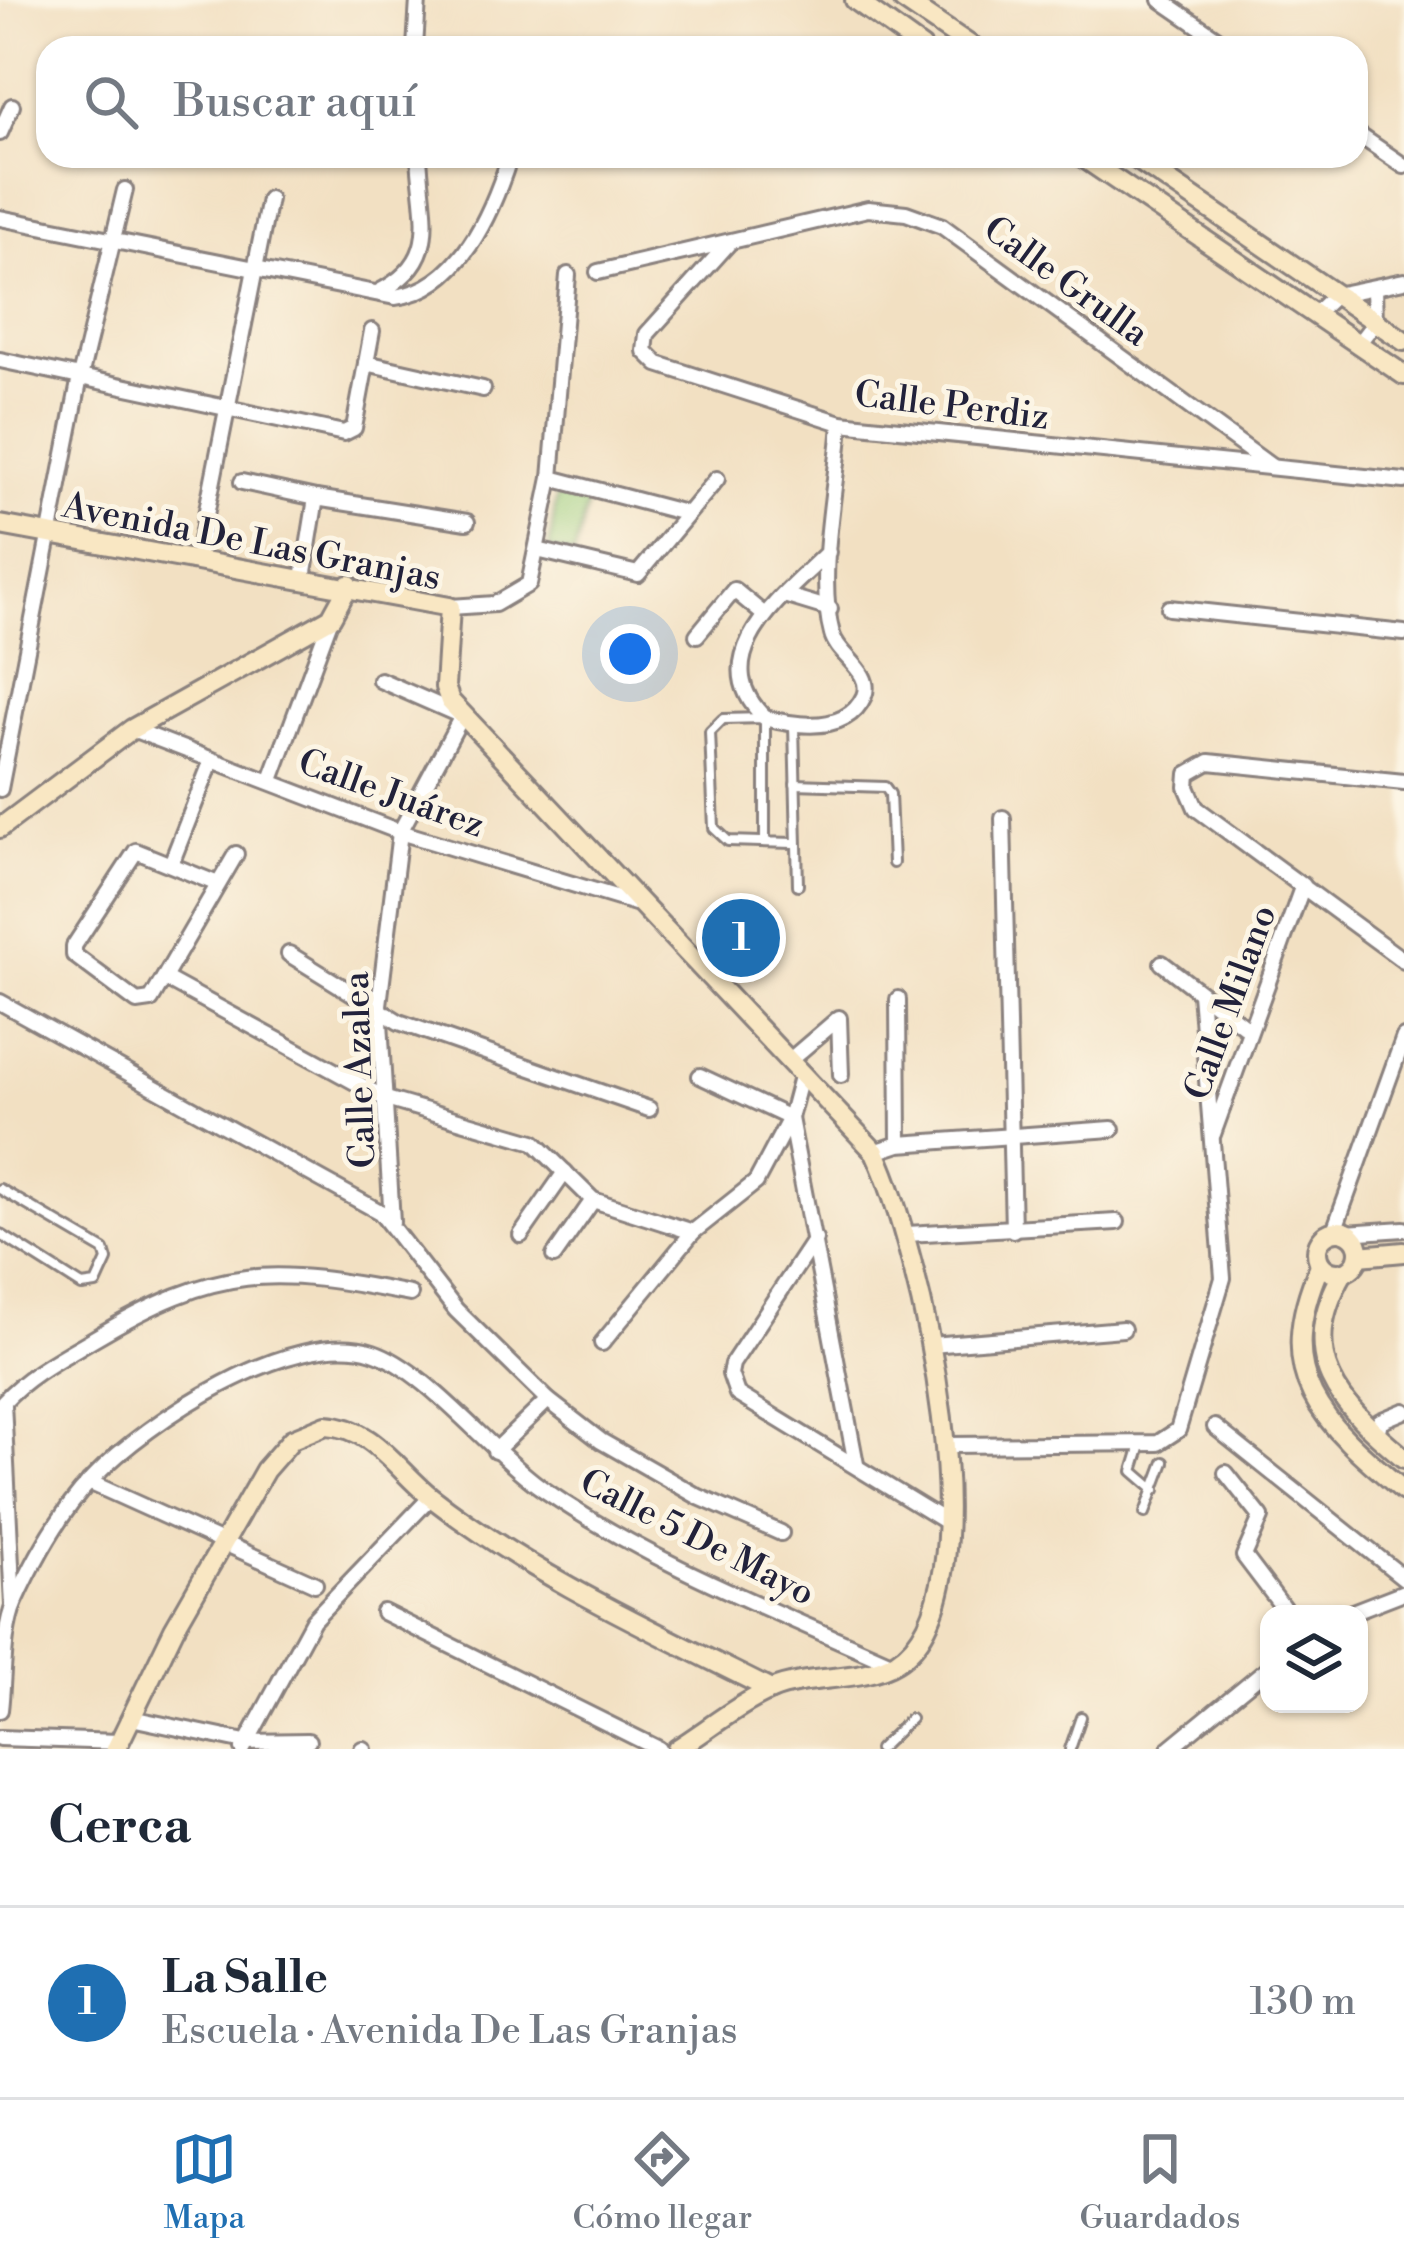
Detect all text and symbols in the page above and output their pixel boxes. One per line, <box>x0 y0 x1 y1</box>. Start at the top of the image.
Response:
search box <box>36 36 1368 168</box>
icon: search <box>78 69 144 135</box>
text: Buscar aquí <box>174 74 416 131</box>
street label: Calle Grulla <box>974 207 1157 357</box>
street label: Calle Perdiz <box>852 372 1051 441</box>
street label: Avenida De Las Granjas <box>58 484 444 601</box>
your location <box>600 624 660 684</box>
street label: Calle Juárez <box>292 740 490 849</box>
pin: 1 <box>702 893 780 983</box>
street label: Calle Milano <box>1175 899 1287 1106</box>
street label: Calle Azalea <box>335 970 386 1169</box>
street label: Calle 5 De Mayo <box>572 1460 822 1617</box>
map controls <box>1260 1605 1368 1713</box>
button: layers <box>1260 1605 1368 1713</box>
text: Cerca <box>48 1795 191 1859</box>
text: La Salle <box>162 1950 328 2007</box>
text: 1 <box>78 1978 96 2027</box>
text: 130 m <box>1250 1978 1356 2027</box>
text: Escuela · Avenida De Las Granjas <box>162 2007 738 2056</box>
tab: Mapa <box>164 2126 245 2239</box>
tab: Cómo llegar <box>572 2126 752 2239</box>
tab: Guardados <box>1079 2126 1240 2239</box>

